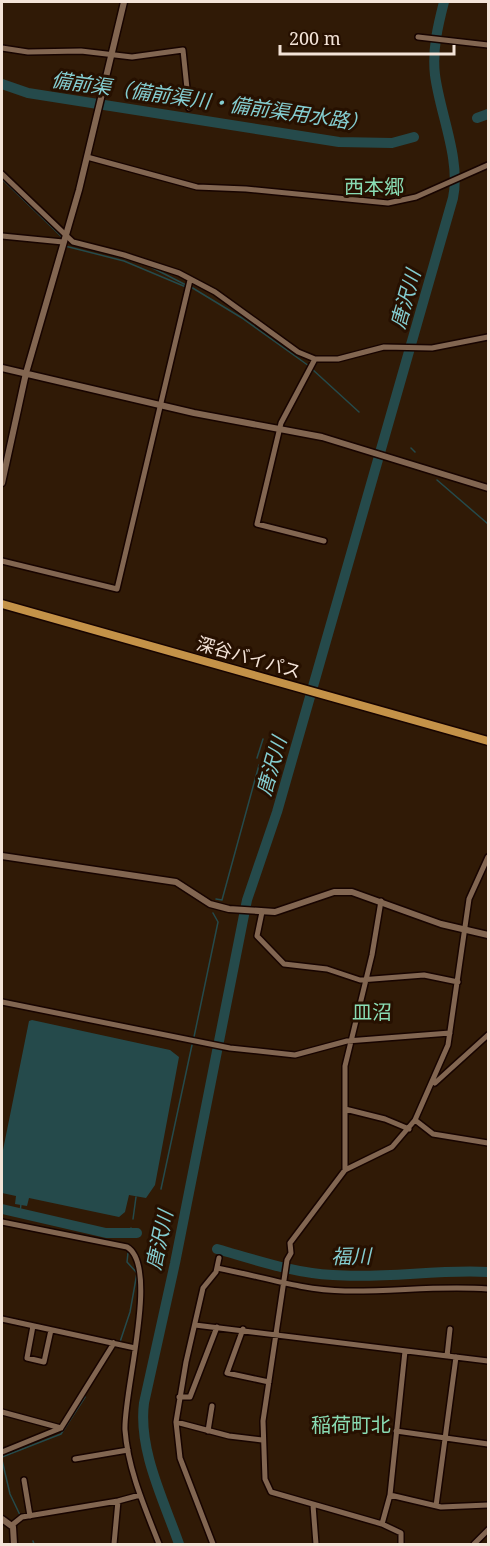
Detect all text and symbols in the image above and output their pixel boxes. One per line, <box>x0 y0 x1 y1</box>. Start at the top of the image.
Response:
scale bar <box>280 18 454 56</box>
text: 200 m <box>289 26 341 50</box>
water label: 備前渠（備前渠川・備前渠用水路） <box>50 65 370 137</box>
district label: 西本郷 <box>344 173 404 200</box>
water label: 唐沢川 <box>384 265 427 332</box>
street label: 深谷バイパス <box>194 631 304 683</box>
water label: 唐沢川 <box>250 732 293 799</box>
district label: 皿沼 <box>352 998 392 1025</box>
water label: 唐沢川 <box>140 1206 179 1272</box>
water label: 福川 <box>331 1242 373 1270</box>
district label: 稲荷町北 <box>311 1411 391 1438</box>

